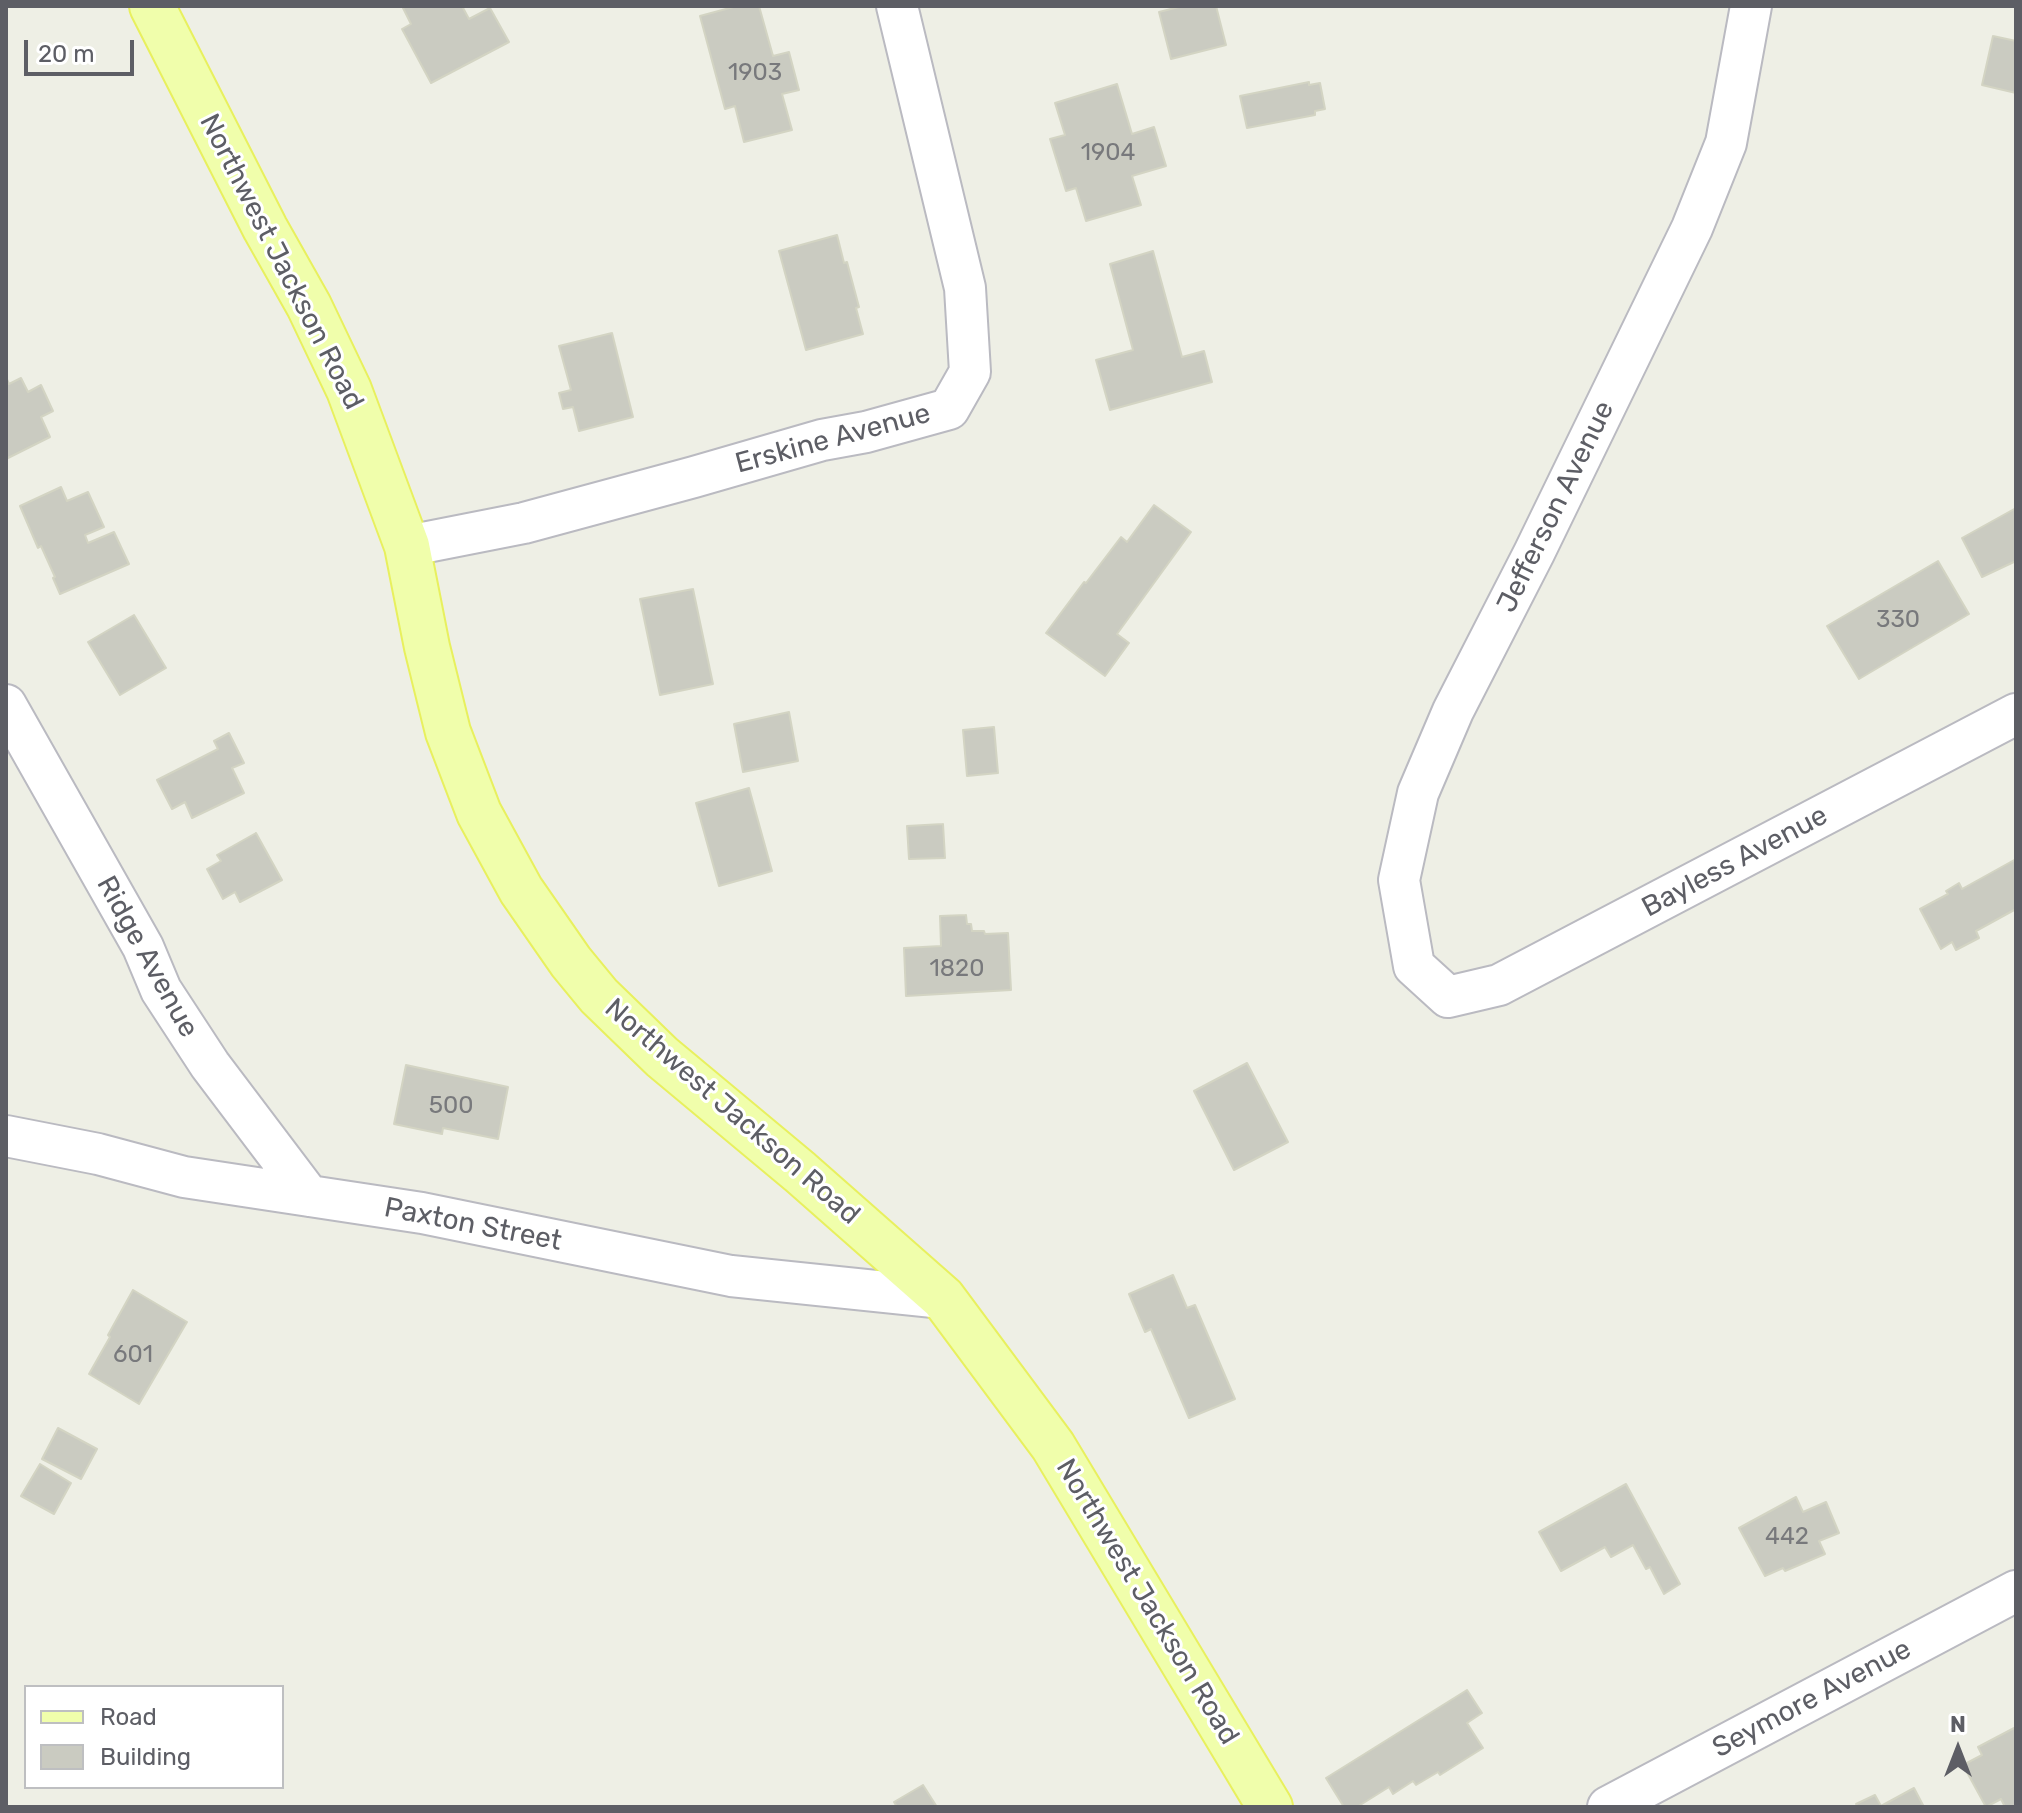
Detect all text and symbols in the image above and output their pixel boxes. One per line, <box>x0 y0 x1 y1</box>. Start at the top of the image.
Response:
scale bar <box>28 24 138 74</box>
text: 20 m <box>38 40 95 68</box>
house number: 1903 <box>728 59 782 87</box>
street label: Northwest Jackson Road <box>192 109 370 415</box>
house number: 1904 <box>1081 139 1135 167</box>
street label: Jefferson Avenue <box>1490 396 1622 618</box>
street label: Erskine Avenue <box>732 397 934 481</box>
house number: 330 <box>1876 606 1920 634</box>
street label: Bayless Avenue <box>1636 799 1834 925</box>
street label: Ridge Avenue <box>89 871 205 1043</box>
house number: 1820 <box>930 955 984 983</box>
street label: Northwest Jackson Road <box>598 992 866 1232</box>
house number: 500 <box>429 1092 473 1120</box>
street label: Paxton Street <box>381 1191 565 1259</box>
house number: 601 <box>113 1341 153 1369</box>
street label: Northwest Jackson Road <box>1048 1453 1246 1751</box>
house number: 442 <box>1765 1523 1809 1551</box>
street label: Seymore Avenue <box>1707 1633 1917 1765</box>
legend <box>24 1685 284 1789</box>
text: Road <box>100 1703 157 1731</box>
north arrow <box>1918 1709 1998 1789</box>
text: N <box>1950 1711 1966 1738</box>
text: Building <box>100 1743 191 1771</box>

